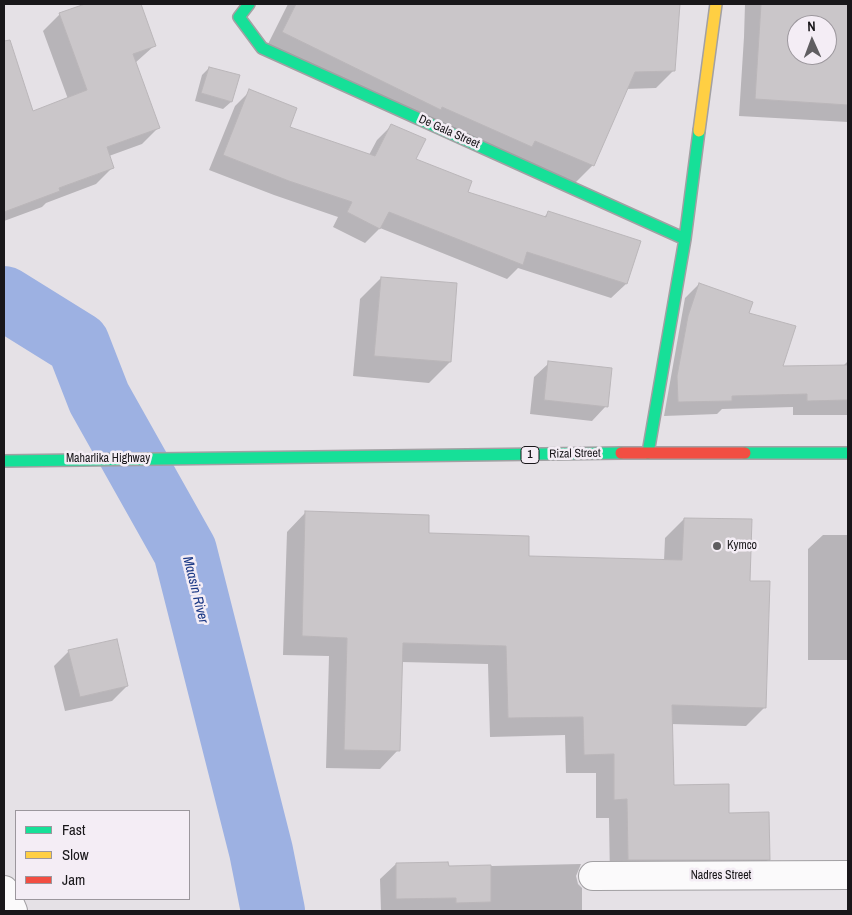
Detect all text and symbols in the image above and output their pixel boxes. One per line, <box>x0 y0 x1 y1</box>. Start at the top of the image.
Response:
north arrow <box>787 15 837 65</box>
text: N <box>807 17 816 35</box>
street label: De Gala Street <box>416 112 482 152</box>
road number: 1 <box>521 446 539 464</box>
street label: Rizal Street <box>549 446 601 462</box>
street label: Maharlika Highway <box>66 452 150 466</box>
place label: Kymco <box>727 539 757 553</box>
marker: Kymco <box>711 540 723 552</box>
water label: Maasin River <box>179 555 211 625</box>
legend <box>15 810 190 900</box>
text: Fast <box>62 819 85 840</box>
text: Slow <box>62 844 89 865</box>
text: Jam <box>62 869 85 890</box>
street label: Nadres Street <box>691 869 751 883</box>

